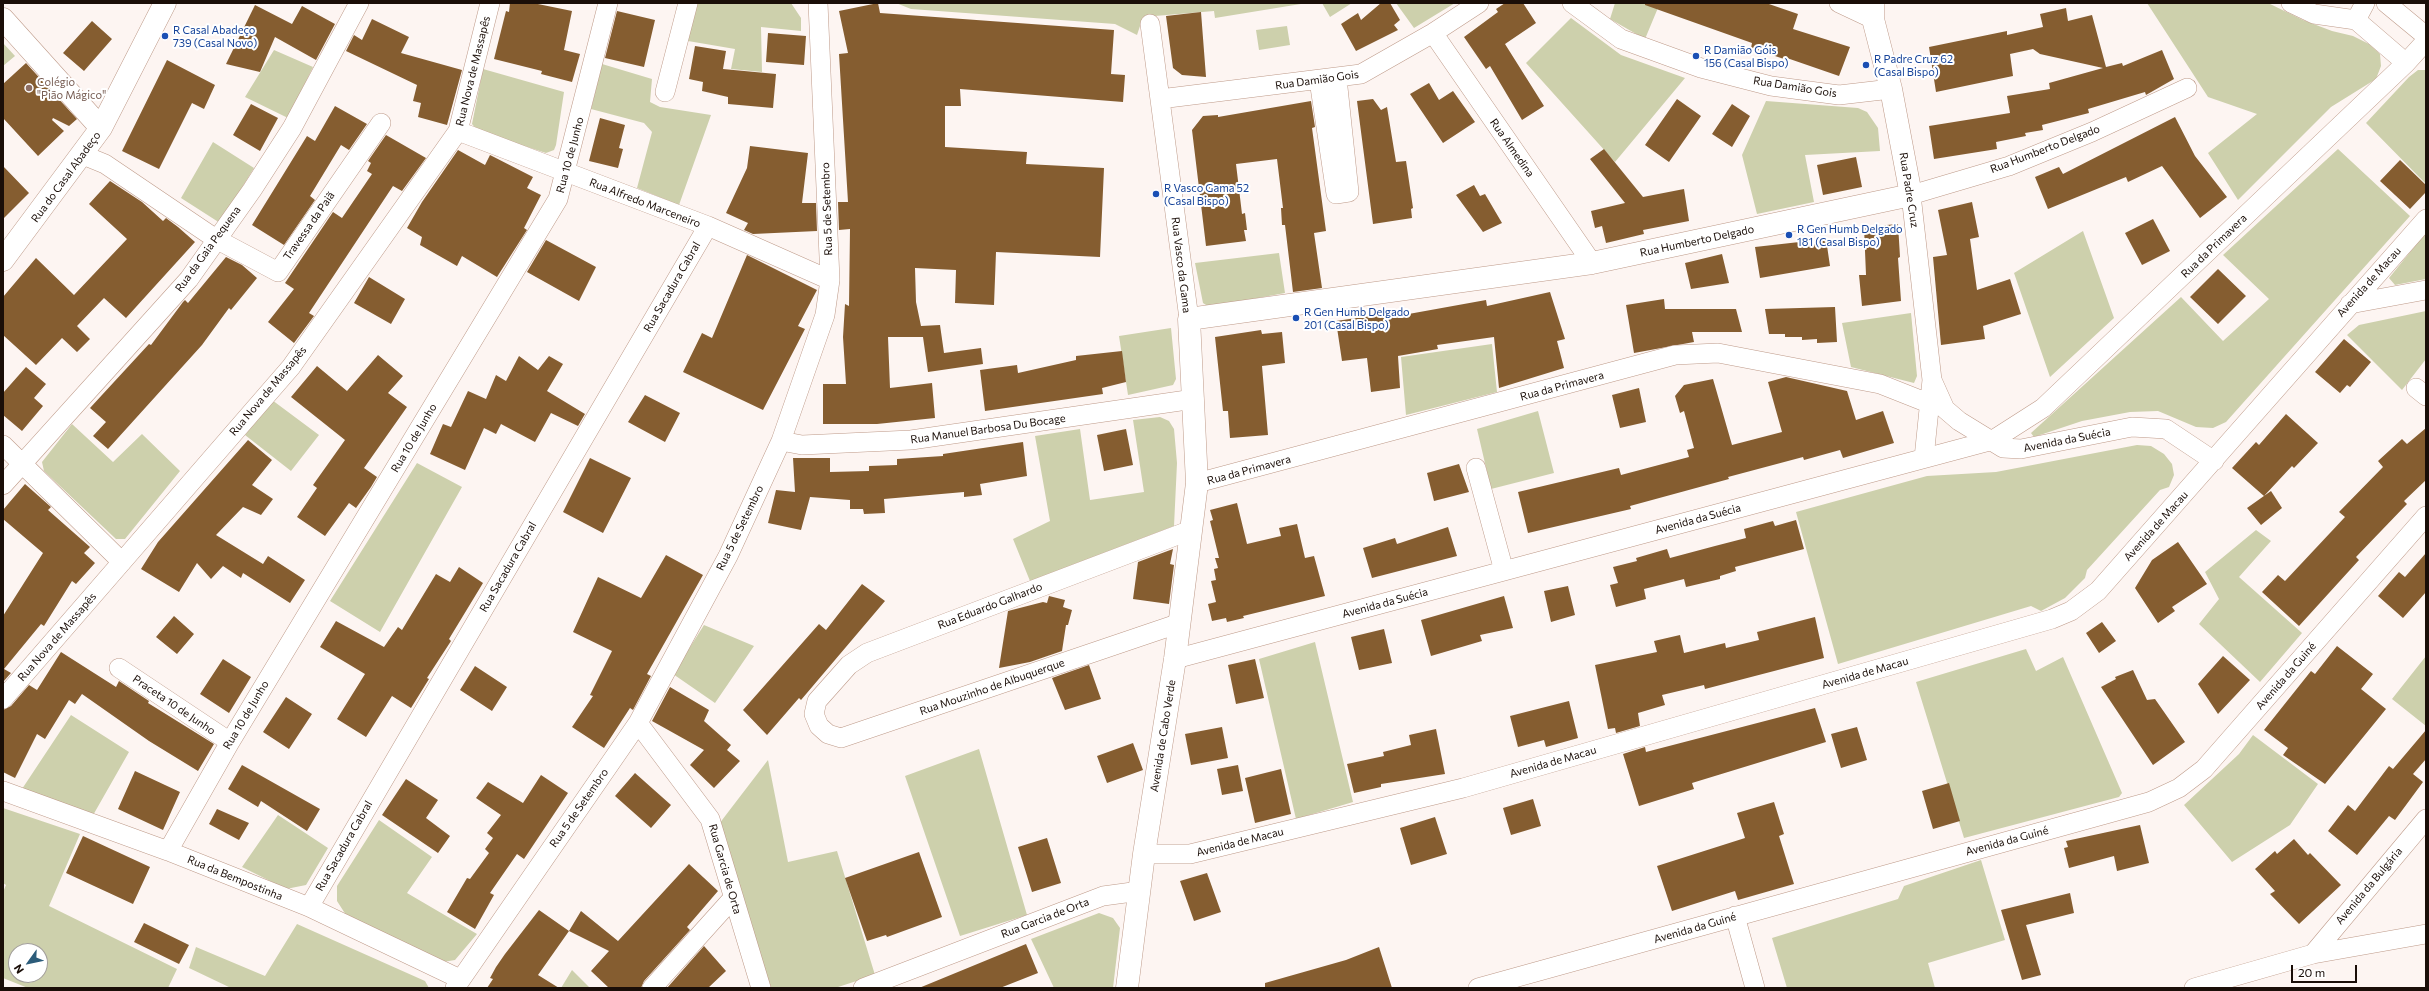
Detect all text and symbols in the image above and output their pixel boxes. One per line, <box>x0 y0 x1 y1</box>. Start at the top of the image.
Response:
street label: Rua Nova de Massapês <box>453 15 493 127</box>
place label: R Casal Abadeço 739 (Casal Novo) <box>173 23 257 49</box>
marker: R Casal Abadeço 739 (Casal Novo) <box>160 31 170 41</box>
place label: R Damião Góis 156 (Casal Bispo) <box>1704 43 1788 69</box>
marker: R Damião Góis 156 (Casal Bispo) <box>1691 51 1701 61</box>
place label: R Padre Cruz 62 (Casal Bispo) <box>1874 52 1953 78</box>
marker: R Padre Cruz 62 (Casal Bispo) <box>1861 60 1871 70</box>
street label: Rua Damião Gois <box>1274 68 1360 92</box>
street label: Rua Damião Gois <box>1752 74 1838 100</box>
place label: Colégio "Pião Mágico" <box>37 75 106 101</box>
marker: Colégio "Pião Mágico" <box>24 83 34 93</box>
street label: Rua 10 de Junho <box>554 116 586 194</box>
street label: Rua Almedina <box>1487 116 1537 180</box>
street label: Rua Humberto Delgado <box>1988 122 2102 176</box>
street label: Rua do Casal Abadeço <box>29 129 103 225</box>
street label: Rua Padre Cruz <box>1897 151 1921 229</box>
street label: Rua 5 de Setembro <box>819 162 835 256</box>
street label: Rua Alfredo Marceneiro <box>587 176 703 230</box>
place label: R Vasco Gama 52 (Casal Bispo) <box>1164 181 1249 207</box>
street label: Travessa da Paiã <box>280 189 338 263</box>
marker: R Vasco Gama 52 (Casal Bispo) <box>1151 189 1161 199</box>
street label: Rua da Gaia Pequena <box>172 203 244 295</box>
street label: Rua da Primavera <box>2178 211 2250 281</box>
street label: Rua Vasco da Gama <box>1169 216 1193 314</box>
street label: Rua Humberto Delgado <box>1639 222 1755 260</box>
place label: R Gen Humb Delgado 181 (Casal Bispo) <box>1797 222 1903 248</box>
marker: R Gen Humb Delgado 181 (Casal Bispo) <box>1784 230 1794 240</box>
street label: Rua Sacadura Cabral <box>641 240 703 334</box>
street label: Avenida de Macau <box>2334 244 2404 320</box>
place label: R Gen Humb Delgado 201 (Casal Bispo) <box>1304 305 1410 331</box>
marker: R Gen Humb Delgado 201 (Casal Bispo) <box>1291 313 1301 323</box>
street label: Rua Nova de Massapês <box>227 344 309 438</box>
street label: Rua da Primavera <box>1519 368 1605 404</box>
street label: Rua 10 de Junho <box>388 401 440 475</box>
street label: Rua Manuel Barbosa Du Bocage <box>910 412 1066 446</box>
street label: Avenida da Suécia <box>2022 425 2112 455</box>
street label: Rua da Primavera <box>1206 452 1292 488</box>
street label: Rua 5 de Setembro <box>714 483 766 573</box>
street label: Avenida de Macau <box>2121 488 2191 564</box>
street label: Avenida da Suécia <box>1654 501 1742 537</box>
street label: Rua Sacadura Cabral <box>477 520 539 614</box>
street label: Rua Eduardo Galhardo <box>936 580 1044 632</box>
street label: Avenida da Suécia <box>1341 585 1429 621</box>
street label: Rua Nova de Massapês <box>15 590 99 684</box>
street label: Avenida da Guiné <box>2253 640 2319 712</box>
street label: Avenida de Macau <box>1820 654 1910 692</box>
street label: Rua Mouzinho de Albuquerque <box>918 656 1066 718</box>
street label: Praceta 10 de Junho <box>130 672 218 738</box>
street label: Rua 10 de Junho <box>220 678 272 752</box>
street label: Avenida de Cabo Verde <box>1148 679 1178 793</box>
street label: Avenida de Macau <box>1508 743 1598 781</box>
street label: Rua 5 de Setembro <box>547 766 611 850</box>
street label: Rua Sacadura Cabral <box>313 799 375 893</box>
street label: Rua Garcia de Orta <box>706 822 744 916</box>
street label: Avenida da Guiné <box>1964 824 2050 858</box>
street label: Avenida de Macau <box>1195 825 1285 859</box>
street label: Avenida da Bulgária <box>2333 845 2405 927</box>
street label: Rua da Bempostinha <box>185 853 285 903</box>
street label: Rua Garcia de Orta <box>999 895 1091 941</box>
street label: Avenida da Guiné <box>1652 910 1738 946</box>
north arrow <box>8 943 48 983</box>
scale bar <box>2293 957 2359 983</box>
text: N <box>11 962 26 976</box>
text: 20 m <box>2298 965 2325 979</box>

